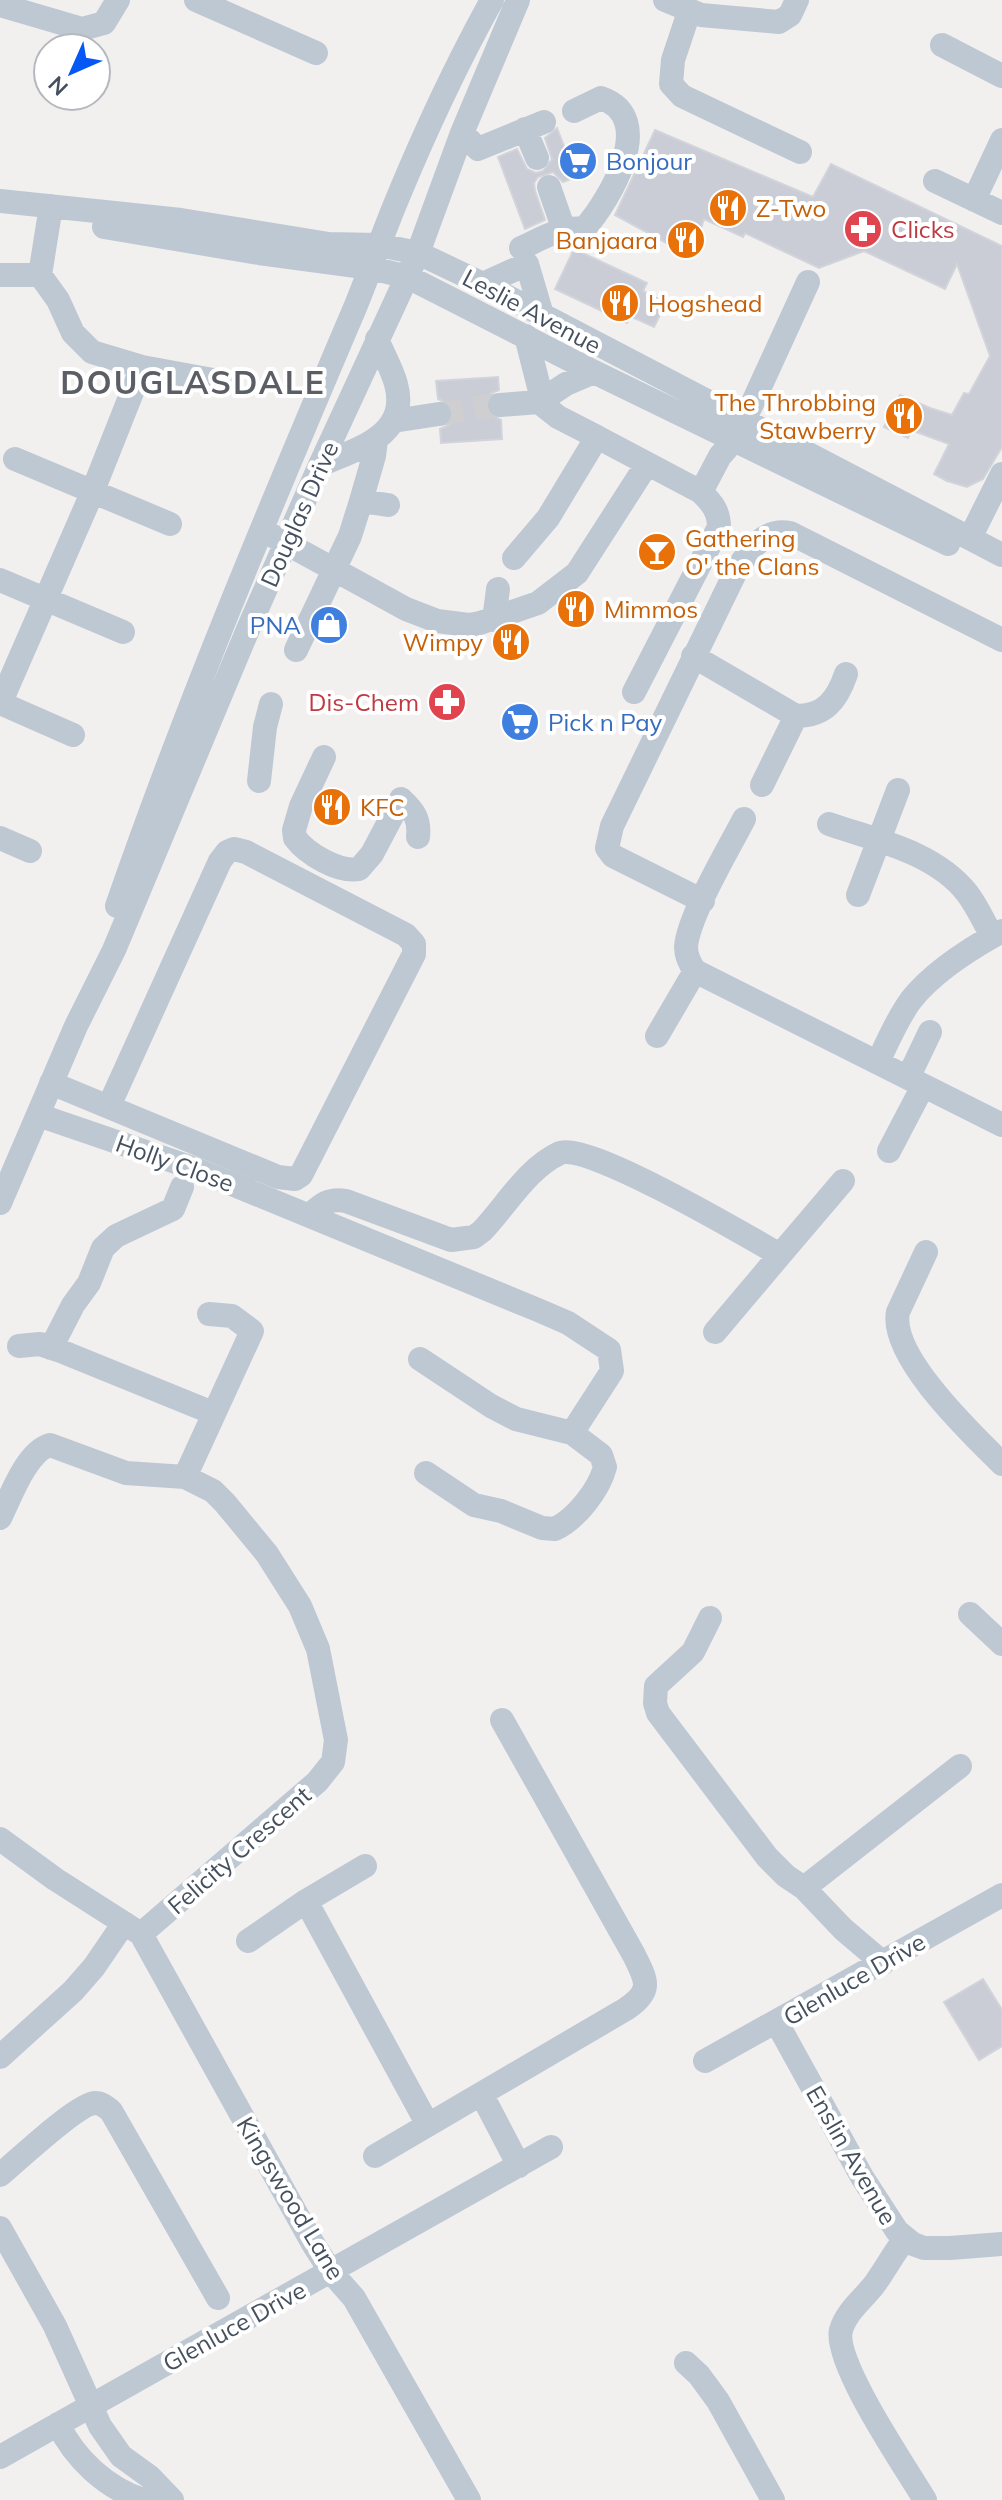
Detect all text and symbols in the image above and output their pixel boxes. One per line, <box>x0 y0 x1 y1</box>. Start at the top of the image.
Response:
north arrow <box>32 32 112 112</box>
text: N <box>42 70 74 102</box>
supermarket icon: Bonjour <box>557 140 599 182</box>
place label: Bonjour <box>606 146 692 176</box>
restaurant icon: Z-Two <box>707 187 749 229</box>
place label: Z-Two <box>756 193 826 223</box>
pharmacy icon: Clicks <box>842 208 884 250</box>
place label: Clicks <box>891 214 955 244</box>
restaurant icon: Banjaara <box>665 219 707 261</box>
place label: Banjaara <box>556 225 658 255</box>
street label: Leslie Avenue <box>458 262 606 360</box>
restaurant icon: Hogshead <box>599 282 641 324</box>
place label: Hogshead <box>648 288 762 318</box>
district label: DOUGLASDALE <box>60 362 326 402</box>
place label: The Throbbing Stawberry <box>714 387 876 445</box>
restaurant icon: The Throbbing Stawberry <box>883 395 925 437</box>
street label: Douglas Drive <box>254 437 344 591</box>
place label: Gathering O' the Clans <box>685 523 819 581</box>
bar icon: Gathering O' the Clans <box>636 531 678 573</box>
restaurant icon: Mimmos <box>555 588 597 630</box>
place label: Mimmos <box>604 594 698 624</box>
shop icon: PNA <box>308 604 350 646</box>
place label: PNA <box>250 610 301 640</box>
restaurant icon: Wimpy <box>490 621 532 663</box>
place label: Wimpy <box>403 627 483 657</box>
pharmacy icon: Dis-Chem <box>426 681 468 723</box>
place label: Dis-Chem <box>309 687 419 717</box>
supermarket icon: Pick n Pay <box>499 701 541 743</box>
place label: Pick n Pay <box>548 707 662 737</box>
restaurant icon: KFC <box>311 786 353 828</box>
place label: KFC <box>360 792 405 822</box>
street label: Holly Close <box>112 1128 238 1198</box>
street label: Felicity Crescent <box>161 1780 317 1920</box>
street label: Glenluce Drive <box>778 1926 930 2032</box>
street label: Enslin Avenue <box>800 2080 904 2230</box>
street label: Kingswood Lane <box>231 2111 351 2285</box>
street label: Glenluce Drive <box>157 2274 311 2378</box>

